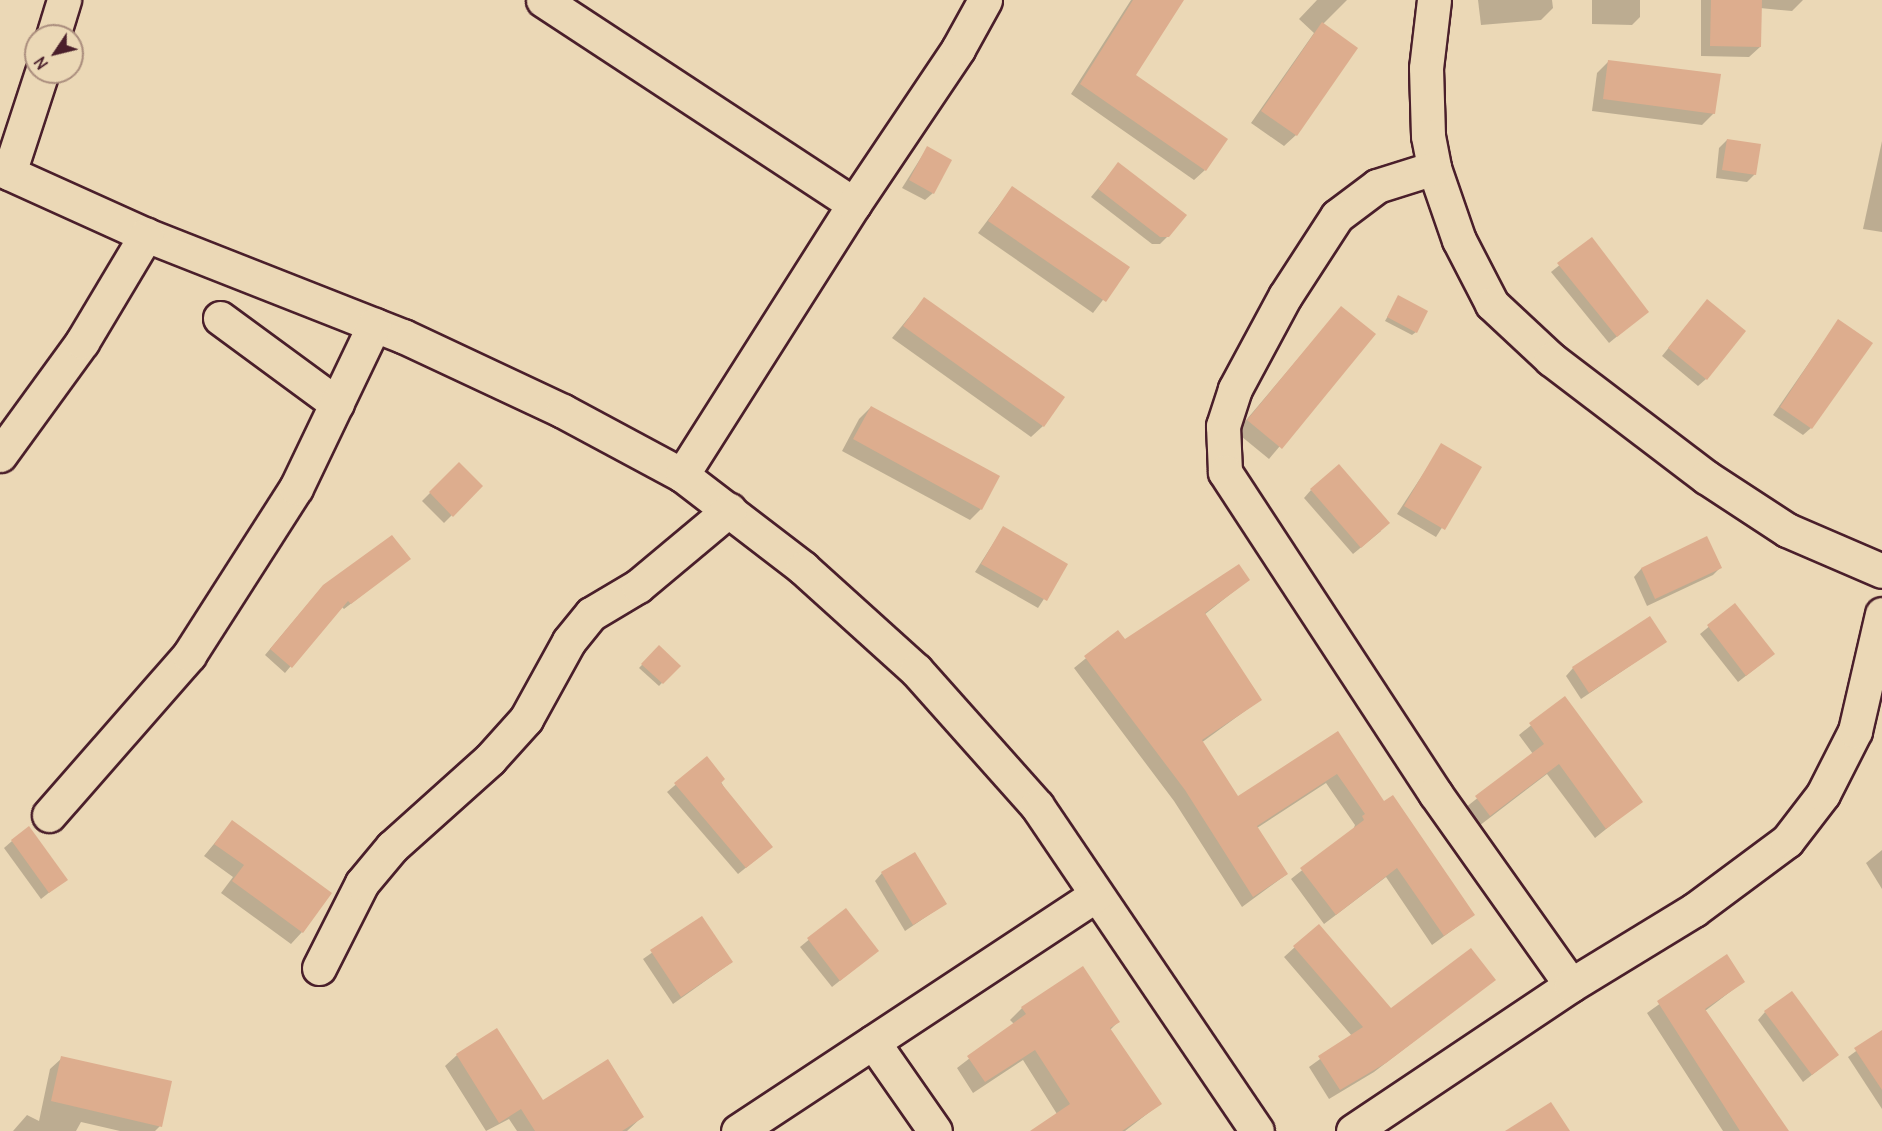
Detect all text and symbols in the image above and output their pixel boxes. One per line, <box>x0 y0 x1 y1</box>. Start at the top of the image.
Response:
north arrow <box>24 24 84 84</box>
text: N <box>30 53 52 73</box>

